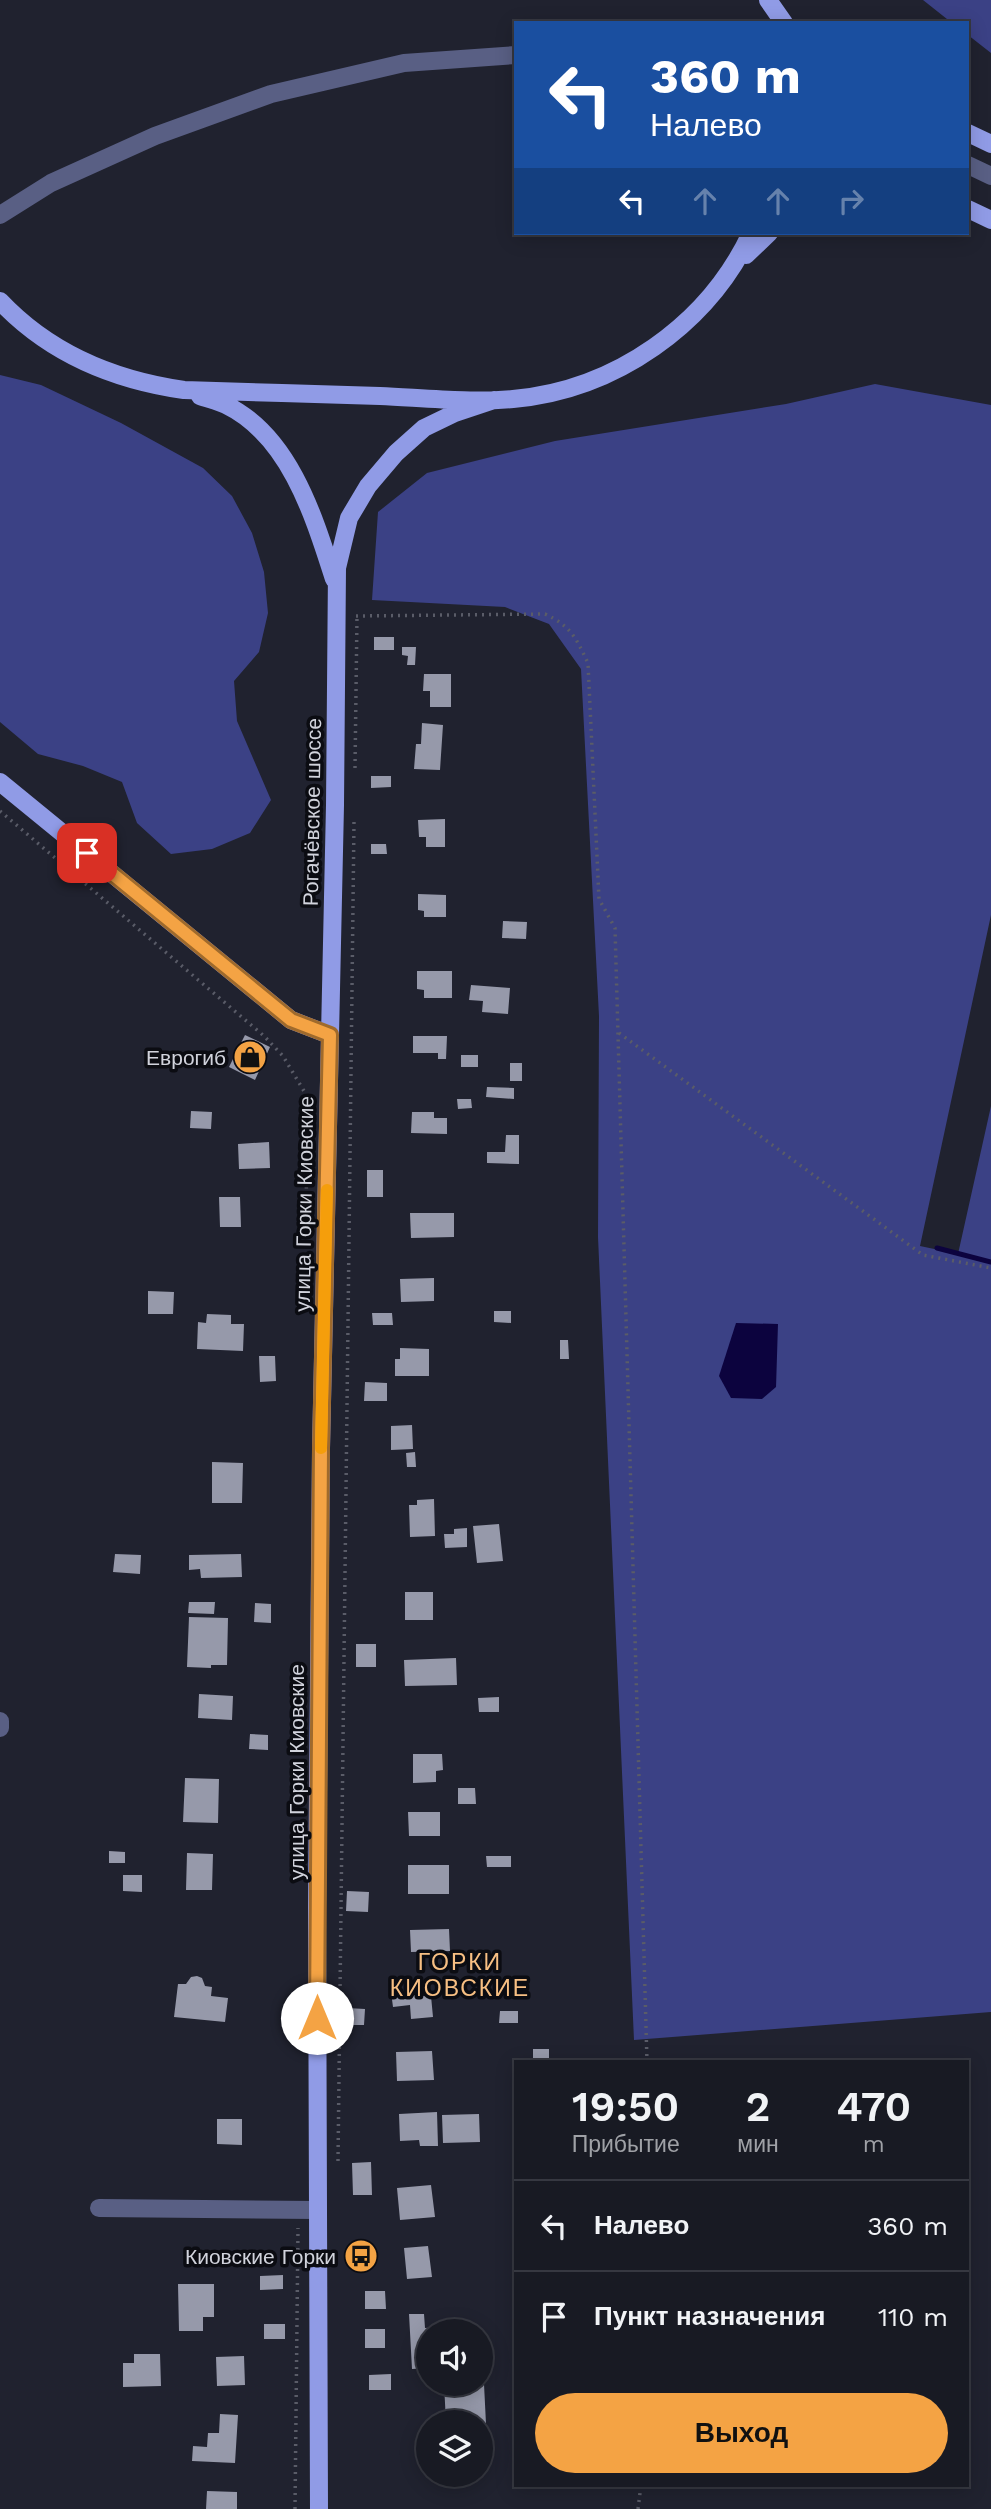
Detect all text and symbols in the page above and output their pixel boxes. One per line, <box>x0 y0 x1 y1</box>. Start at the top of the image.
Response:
text: 360 m <box>650 47 801 105</box>
icon: left <box>535 49 626 140</box>
text: Налево <box>650 106 762 144</box>
icon: left <box>613 182 651 220</box>
icon: ahead <box>686 182 724 220</box>
icon: ahead <box>759 182 797 220</box>
icon: right <box>832 182 870 220</box>
street label: Рогачёвское шоссе <box>298 718 326 906</box>
pin <box>57 823 117 883</box>
icon: arrive <box>68 834 106 872</box>
shop icon: Еврогиб <box>231 1038 269 1076</box>
place label: Еврогиб <box>146 1045 226 1070</box>
street label: улица Горки Киовские <box>290 1096 318 1312</box>
street label: улица Горки Киовские <box>284 1664 309 1880</box>
district label: ГОРКИ КИОВСКИЕ <box>390 1949 530 2002</box>
position arrow <box>280 1981 354 2055</box>
text: 19:50 <box>572 2082 679 2131</box>
text: 2 <box>746 2082 770 2131</box>
text: 470 <box>836 2082 911 2131</box>
text: Прибытие <box>572 2131 680 2158</box>
text: мин <box>737 2131 779 2158</box>
text: m <box>863 2131 885 2158</box>
icon: left <box>535 2207 573 2245</box>
text: Налево <box>594 2210 689 2240</box>
text: 360 m <box>867 2211 948 2241</box>
bus stop icon: Киовские Горки <box>342 2237 380 2275</box>
place label: Киовские Горки <box>185 2244 336 2269</box>
icon: arrive <box>535 2298 573 2336</box>
text: Пункт назначения <box>594 2301 825 2331</box>
text: 110 m <box>878 2302 948 2332</box>
map controls <box>416 2319 493 2487</box>
button: sound <box>416 2319 493 2396</box>
button: Выход <box>535 2393 948 2473</box>
button: layers <box>416 2410 493 2487</box>

